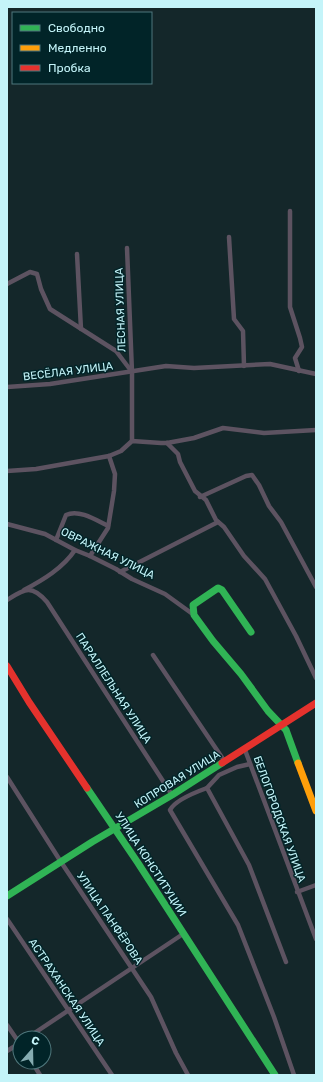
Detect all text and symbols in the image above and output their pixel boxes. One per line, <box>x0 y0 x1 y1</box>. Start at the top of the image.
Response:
legend <box>12 12 152 84</box>
text: Свободно <box>48 21 105 35</box>
text: Медленно <box>48 41 107 55</box>
text: Пробка <box>48 61 91 75</box>
street label: ЛЕСНАЯ УЛИЦА <box>113 267 128 352</box>
street label: ВЕСЁЛАЯ УЛИЦА <box>22 359 114 383</box>
street label: ОВРАЖНАЯ УЛИЦА <box>59 525 157 582</box>
street label: ПАРАЛЛЕЛЬНАЯ УЛИЦА <box>73 631 154 746</box>
street label: КОПРОВАЯ УЛИЦА <box>132 747 223 811</box>
street label: БЕЛОГОРОДСКАЯ УЛИЦА <box>251 754 309 885</box>
street label: УЛИЦА КОНСТИТУЦИИ <box>112 810 189 919</box>
street label: УЛИЦА ПАНФЁРОВА <box>74 870 146 967</box>
street label: АСТРАХАНСКАЯ УЛИЦА <box>26 936 108 1048</box>
north arrow <box>12 1030 52 1070</box>

